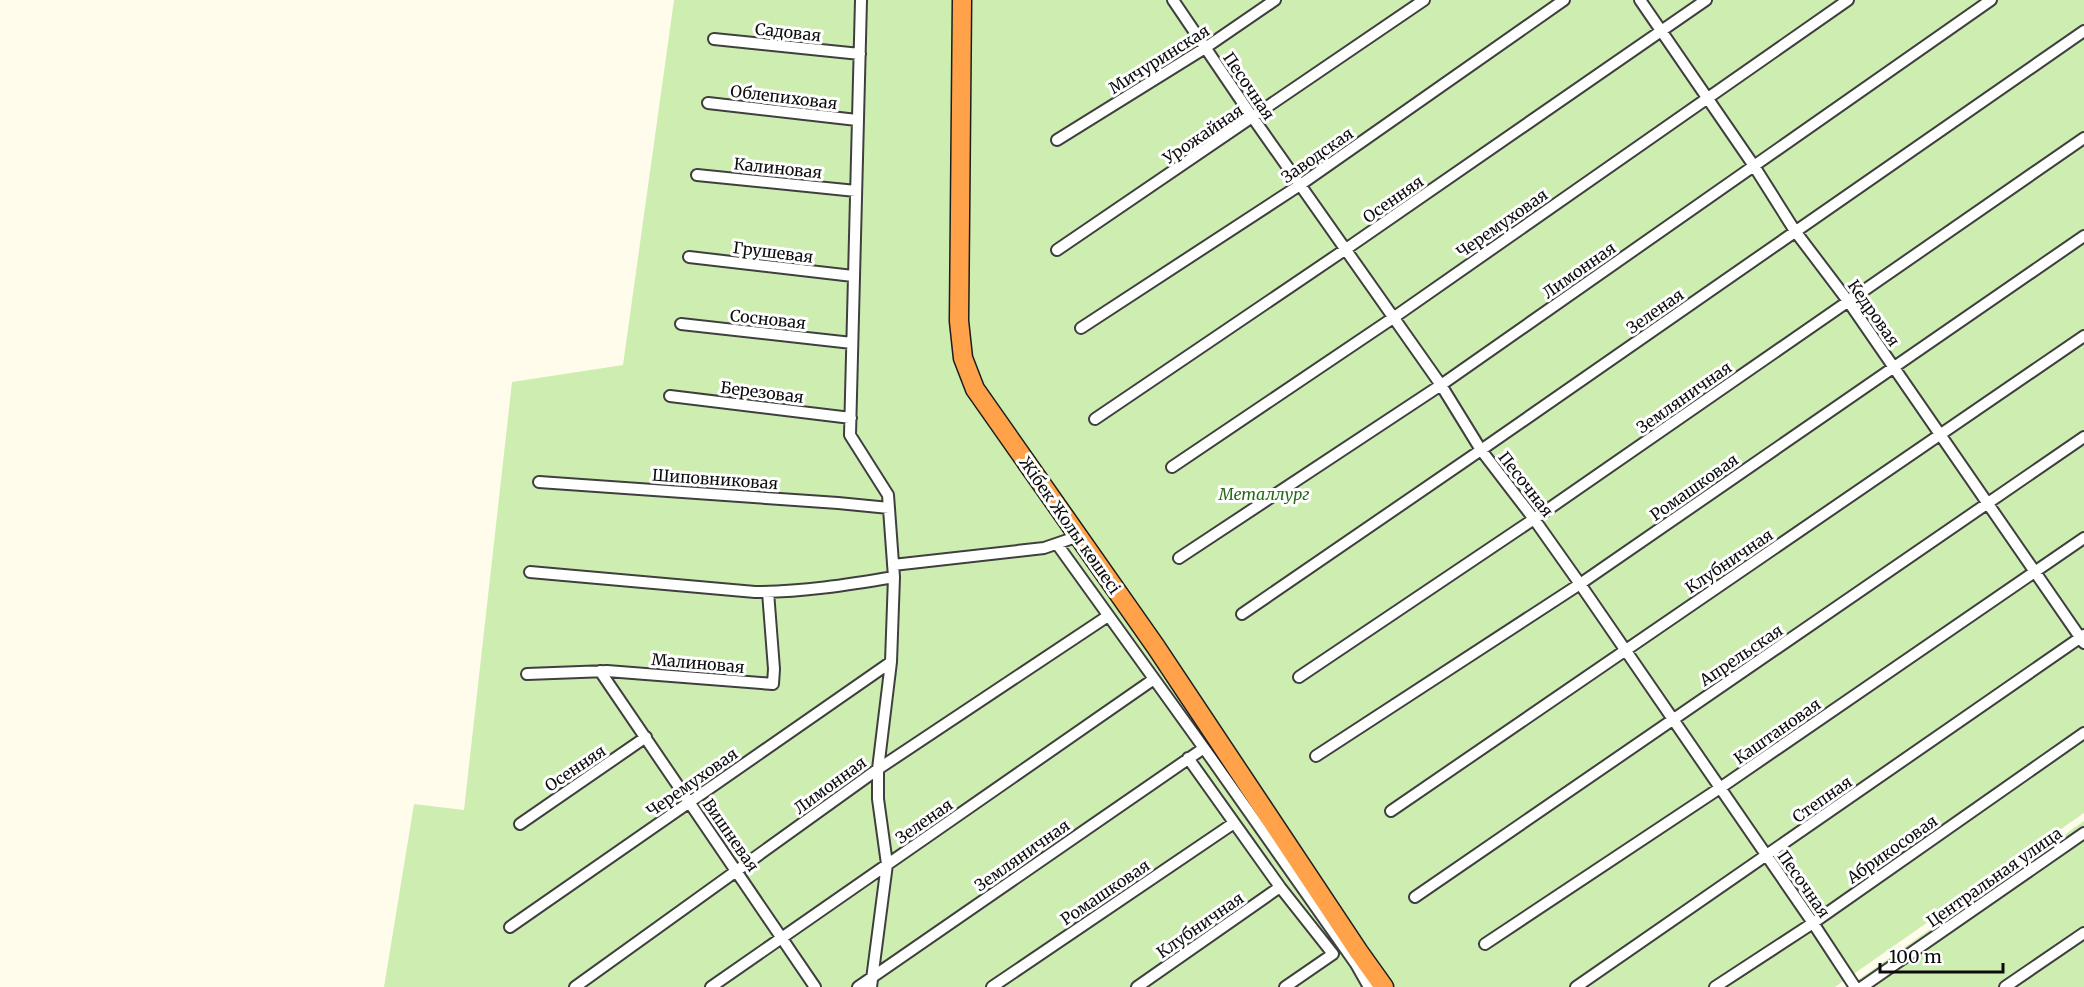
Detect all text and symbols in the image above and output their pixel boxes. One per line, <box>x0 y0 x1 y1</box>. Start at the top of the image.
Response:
street label: Садовая <box>754 19 822 45</box>
street label: Мичуринская <box>1105 20 1213 98</box>
street label: Песочная <box>1219 48 1279 124</box>
street label: Облепиховая <box>729 81 839 113</box>
street label: Урожайная <box>1158 100 1247 169</box>
street label: Заводская <box>1277 123 1357 187</box>
street label: Калиновая <box>733 153 823 183</box>
street label: Осенняя <box>1359 171 1427 227</box>
street label: Черемуховая <box>1453 184 1551 262</box>
street label: Грушевая <box>732 237 814 267</box>
street label: Лимонная <box>1539 238 1619 302</box>
street label: Кедровая <box>1844 276 1904 350</box>
street label: Зеленая <box>1623 284 1687 338</box>
street label: Сосновая <box>729 305 807 333</box>
street label: Земляничная <box>1633 357 1735 437</box>
street label: Березовая <box>719 377 805 407</box>
street label: Песочная <box>1494 447 1558 521</box>
street label: Ромашковая <box>1646 449 1742 525</box>
street label: Жібек Жолы көшесі <box>1015 453 1125 597</box>
street label: Шиповниковая <box>651 465 779 493</box>
park label: Металлург <box>1218 484 1309 504</box>
street label: Клубничная <box>1681 524 1777 598</box>
street label: Апрельская <box>1695 620 1786 691</box>
street label: Малиновая <box>651 649 745 677</box>
street label: Каштановая <box>1730 694 1824 768</box>
street label: Осенняя <box>541 740 609 796</box>
street label: Черемуховая <box>643 743 741 821</box>
street label: Лимонная <box>790 752 870 818</box>
street label: Степная <box>1788 771 1856 827</box>
street label: Зеленая <box>892 794 956 848</box>
street label: Вишневая <box>699 795 763 875</box>
street label: Абрикосовая <box>1842 810 1941 888</box>
street label: Земляничная <box>971 815 1073 895</box>
street label: Центральная улица <box>1923 823 2066 931</box>
street label: Песочная <box>1774 847 1834 921</box>
street label: Ромашковая <box>1057 855 1153 929</box>
street label: Клубничная <box>1153 888 1247 962</box>
scale bar <box>1880 936 2003 974</box>
text: 100 m <box>1889 945 1942 968</box>

